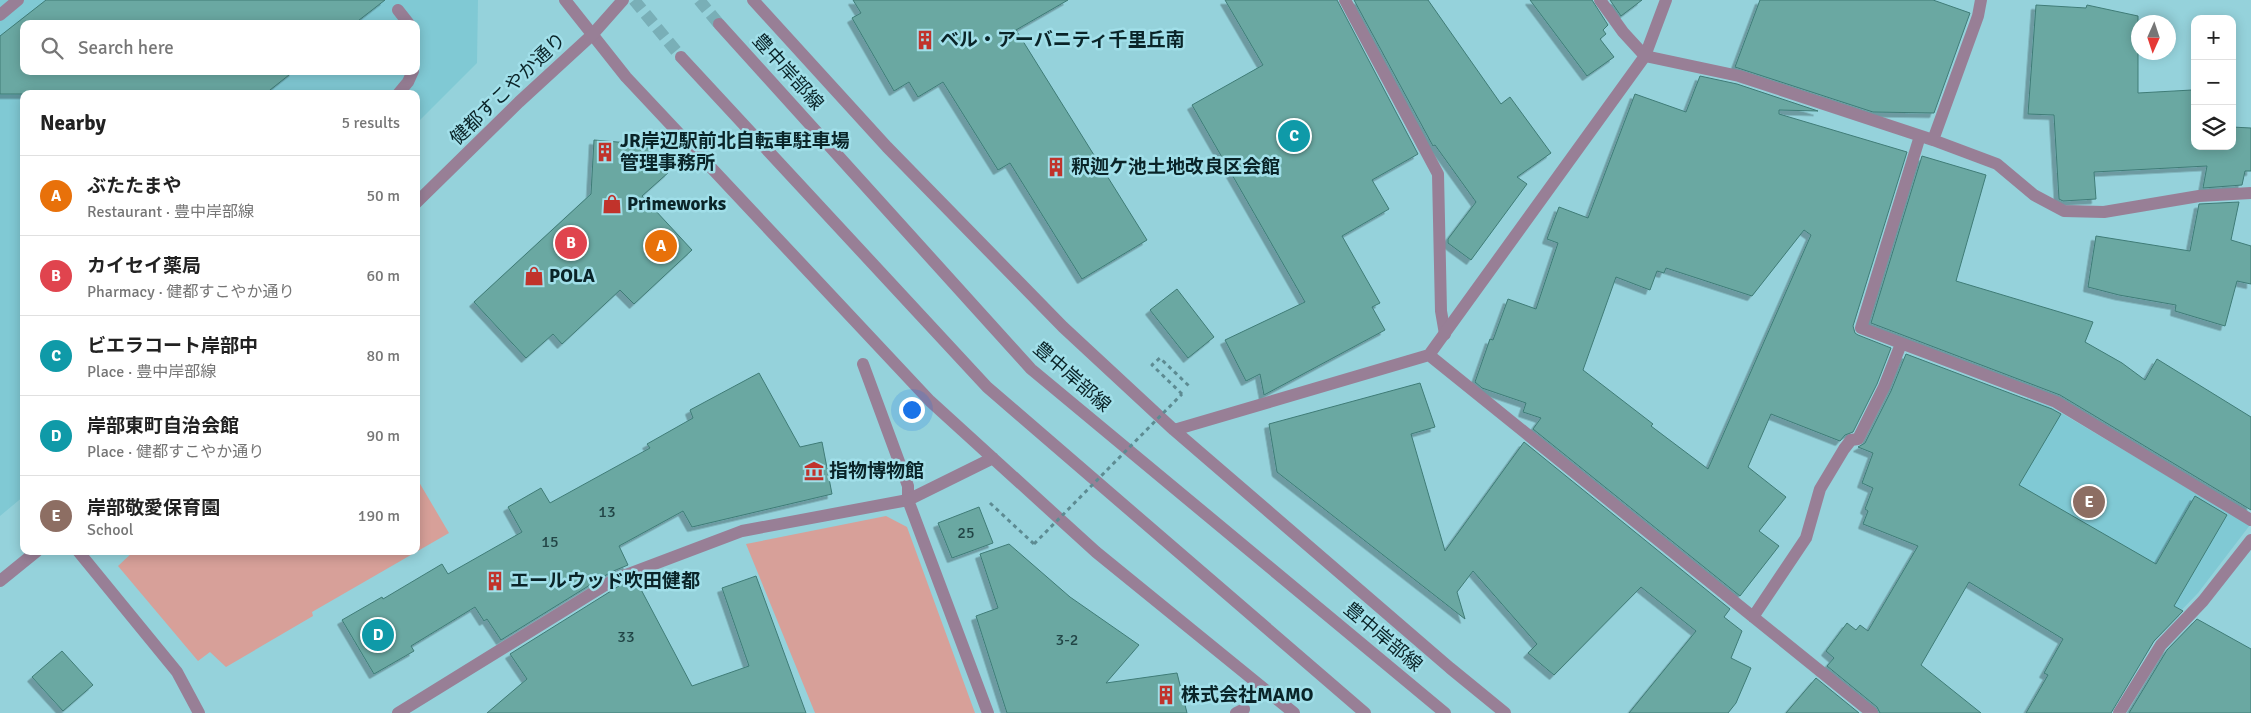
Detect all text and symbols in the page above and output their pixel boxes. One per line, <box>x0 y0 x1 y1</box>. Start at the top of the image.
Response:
north arrow <box>2131 15 2176 60</box>
map controls <box>2191 15 2236 150</box>
button: + <box>2191 15 2236 60</box>
search box <box>20 20 420 75</box>
street label: 健都すこやか通り <box>445 28 571 150</box>
place label: ベル・アーバニティ千里丘南 <box>940 28 1185 52</box>
street label: 豊中岸部線 <box>747 29 829 115</box>
building icon: ベル・アーバニティ千里丘南 <box>914 29 936 51</box>
icon: search <box>38 34 66 62</box>
text: Search here <box>78 36 174 60</box>
button: − <box>2191 60 2236 105</box>
button: layers <box>2191 105 2236 150</box>
text: Nearby <box>40 110 106 136</box>
text: 5 results <box>341 113 400 133</box>
pin: C <box>1278 117 1310 155</box>
place label: JR岸辺駅前北自転車駐車場 管理事務所 <box>620 129 850 175</box>
building icon: JR岸辺駅前北自転車駐車場 管理事務所 <box>594 141 616 163</box>
place label: 釈迦ケ池土地改良区会館 <box>1071 155 1280 179</box>
building icon: 釈迦ケ池土地改良区会館 <box>1045 156 1067 178</box>
text: ぶたたまや <box>87 174 181 198</box>
text: A <box>51 186 61 206</box>
text: 50 m <box>366 186 400 206</box>
place label: Primeworks <box>627 192 726 216</box>
shop icon: Primeworks <box>601 193 623 215</box>
text: Restaurant · 豊中岸部線 <box>87 202 254 222</box>
pin: B <box>555 224 587 262</box>
pin: A <box>645 227 677 265</box>
text: カイセイ薬局 <box>87 254 201 278</box>
place label: POLA <box>549 264 595 288</box>
shop icon: POLA <box>523 265 545 287</box>
text: B <box>51 266 61 286</box>
text: 60 m <box>366 266 400 286</box>
text: Pharmacy · 健都すこやか通り <box>87 282 295 302</box>
text: ビエラコート岸部中 <box>87 334 258 358</box>
street label: 豊中岸部線 <box>1028 337 1116 417</box>
text: C <box>51 346 61 366</box>
text: 80 m <box>366 346 400 366</box>
text: Place · 豊中岸部線 <box>87 362 216 382</box>
your location <box>899 397 925 423</box>
text: 岸部東町自治会館 <box>87 414 239 438</box>
text: D <box>51 426 61 446</box>
text: 90 m <box>366 426 400 446</box>
text: Place · 健都すこやか通り <box>87 442 264 462</box>
place label: 指物博物館 <box>829 459 924 483</box>
museum icon: 指物博物館 <box>803 460 825 482</box>
pin: E <box>2073 483 2105 521</box>
text: 岸部敬愛保育園 <box>87 496 220 520</box>
house number: 13 <box>598 502 616 522</box>
text: E <box>51 506 61 526</box>
text: 190 m <box>358 506 400 526</box>
text: School <box>87 520 133 540</box>
house number: 25 <box>957 523 975 543</box>
house number: 15 <box>541 532 559 552</box>
place label: エールウッド吹田健都 <box>510 569 700 593</box>
building icon: エールウッド吹田健都 <box>484 570 506 592</box>
street label: 豊中岸部線 <box>1339 597 1427 677</box>
pin: D <box>362 616 394 654</box>
house number: 33 <box>617 627 635 647</box>
house number: 3-2 <box>1056 630 1078 650</box>
place label: 株式会社MAMO <box>1181 683 1313 707</box>
building icon: 株式会社MAMO <box>1155 684 1177 706</box>

